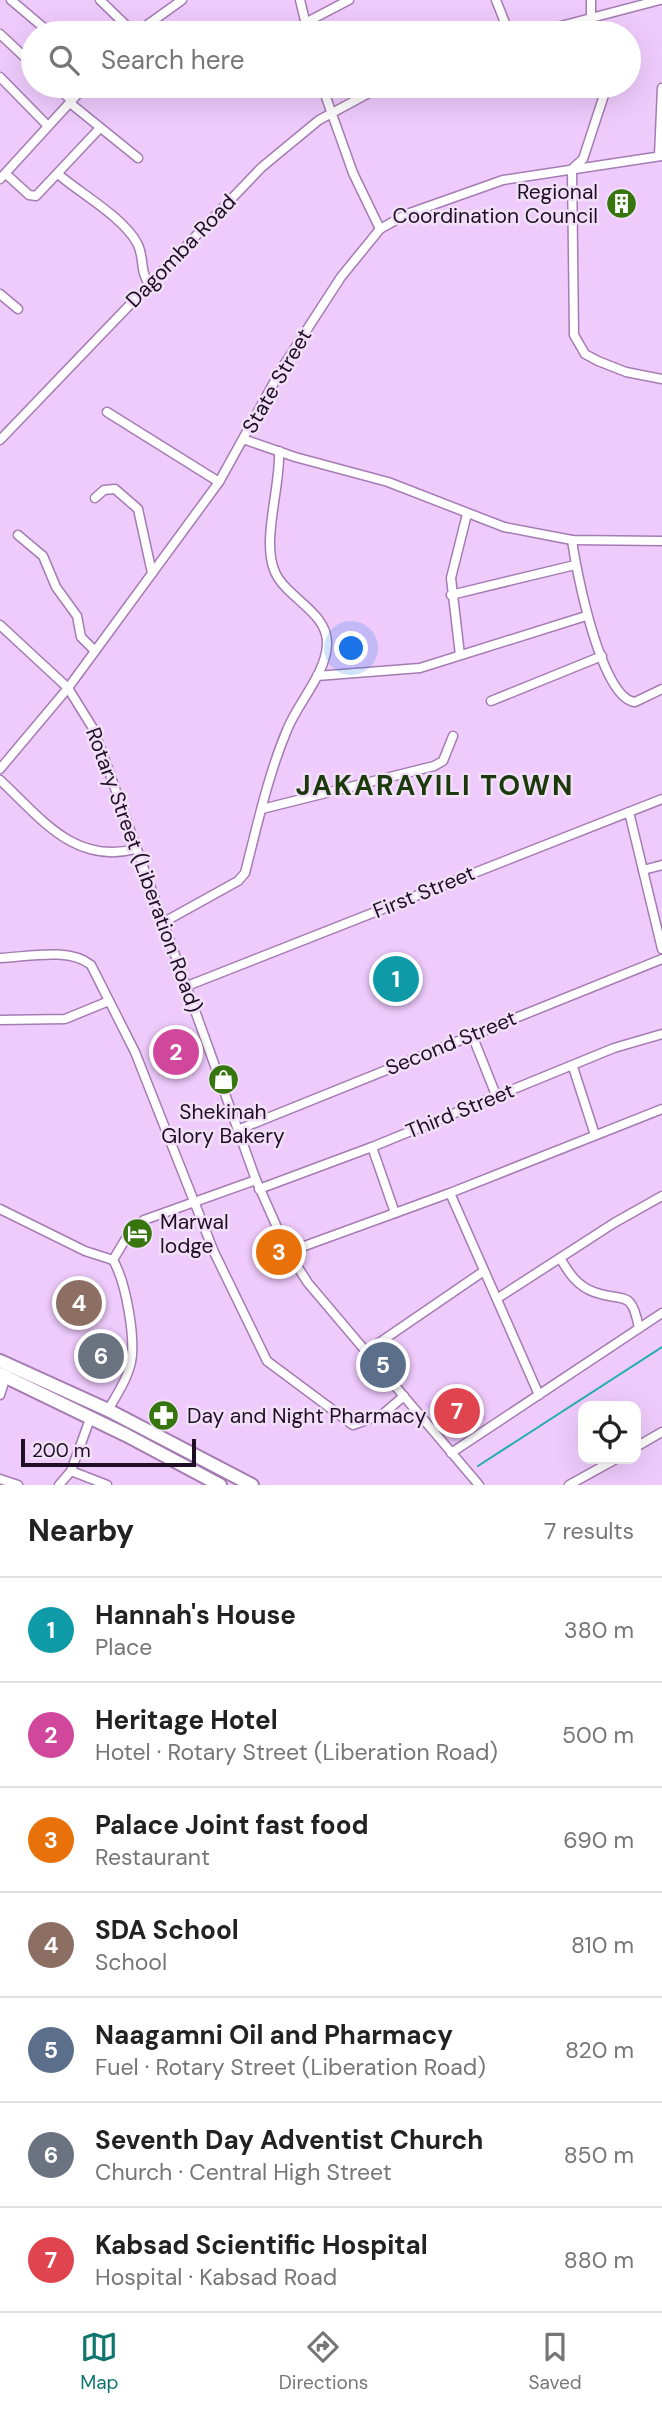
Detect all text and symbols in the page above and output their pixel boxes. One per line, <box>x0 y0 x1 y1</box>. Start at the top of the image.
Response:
search box <box>21 21 641 98</box>
icon: search <box>45 41 83 79</box>
text: Search here <box>101 43 244 77</box>
place label: Regional Coordination Council <box>393 178 598 230</box>
building icon: Regional Coordination Council <box>604 187 638 221</box>
street label: Dagomba Road <box>120 188 242 314</box>
street label: State Street <box>236 324 318 438</box>
your location <box>334 631 368 665</box>
street label: Rotary Street (Liberation Road) <box>79 723 209 1017</box>
district label: JAKARAYILI TOWN <box>296 767 574 804</box>
street label: First Street <box>369 859 479 925</box>
pin: 1 <box>373 953 419 1005</box>
street label: Second Street <box>381 1004 521 1082</box>
pin: 2 <box>153 1026 199 1078</box>
shop icon: Shekinah Glory Bakery <box>206 1063 240 1097</box>
street label: Third Street <box>402 1077 518 1145</box>
place label: Shekinah Glory Bakery <box>161 1098 285 1150</box>
place label: Marwal lodge <box>160 1208 229 1260</box>
hotel icon: Marwal lodge <box>120 1217 154 1251</box>
pin: 3 <box>256 1226 302 1278</box>
pin: 4 <box>56 1277 102 1329</box>
pin: 6 <box>78 1330 124 1382</box>
pin: 5 <box>360 1339 406 1391</box>
pin: 7 <box>434 1385 480 1437</box>
pharmacy icon: Day and Night Pharmacy <box>147 1399 181 1433</box>
map controls <box>578 1401 641 1464</box>
button: locate <box>578 1401 641 1464</box>
place label: Day and Night Pharmacy <box>187 1402 427 1430</box>
scale bar <box>21 1436 196 1468</box>
text: 200 m <box>32 1438 91 1463</box>
text: Nearby <box>28 1511 134 1550</box>
text: 7 results <box>544 1516 634 1546</box>
text: Hannah's House <box>95 1598 296 1632</box>
text: 1 <box>47 1615 55 1645</box>
text: 380 m <box>564 1615 634 1645</box>
text: Place <box>95 1632 152 1662</box>
text: Heritage Hotel <box>95 1703 278 1737</box>
text: 2 <box>44 1720 58 1750</box>
text: 500 m <box>562 1720 634 1750</box>
text: Hotel · Rotary Street (Liberation Road) <box>95 1737 498 1767</box>
text: Palace Joint fast food <box>95 1808 369 1842</box>
text: 3 <box>44 1825 58 1855</box>
text: 690 m <box>563 1825 634 1855</box>
text: Restaurant <box>95 1842 210 1872</box>
text: SDA School <box>95 1913 239 1947</box>
text: 4 <box>44 1930 58 1960</box>
text: 810 m <box>571 1930 634 1960</box>
text: School <box>95 1947 167 1977</box>
text: Naagamni Oil and Pharmacy <box>95 2018 453 2052</box>
text: 5 <box>44 2035 58 2065</box>
text: 820 m <box>565 2035 634 2065</box>
text: Fuel · Rotary Street (Liberation Road) <box>95 2052 486 2082</box>
text: Seventh Day Adventist Church <box>95 2123 483 2157</box>
text: 6 <box>44 2140 58 2170</box>
text: 850 m <box>564 2140 634 2170</box>
text: Church · Central High Street <box>95 2157 392 2187</box>
text: Kabsad Scientific Hospital <box>95 2228 428 2262</box>
text: 7 <box>45 2245 57 2275</box>
text: 880 m <box>564 2245 634 2275</box>
text: Hospital · Kabsad Road <box>95 2262 337 2292</box>
tab: Map <box>80 2328 118 2395</box>
tab: Directions <box>279 2328 368 2395</box>
tab: Saved <box>529 2328 582 2395</box>

